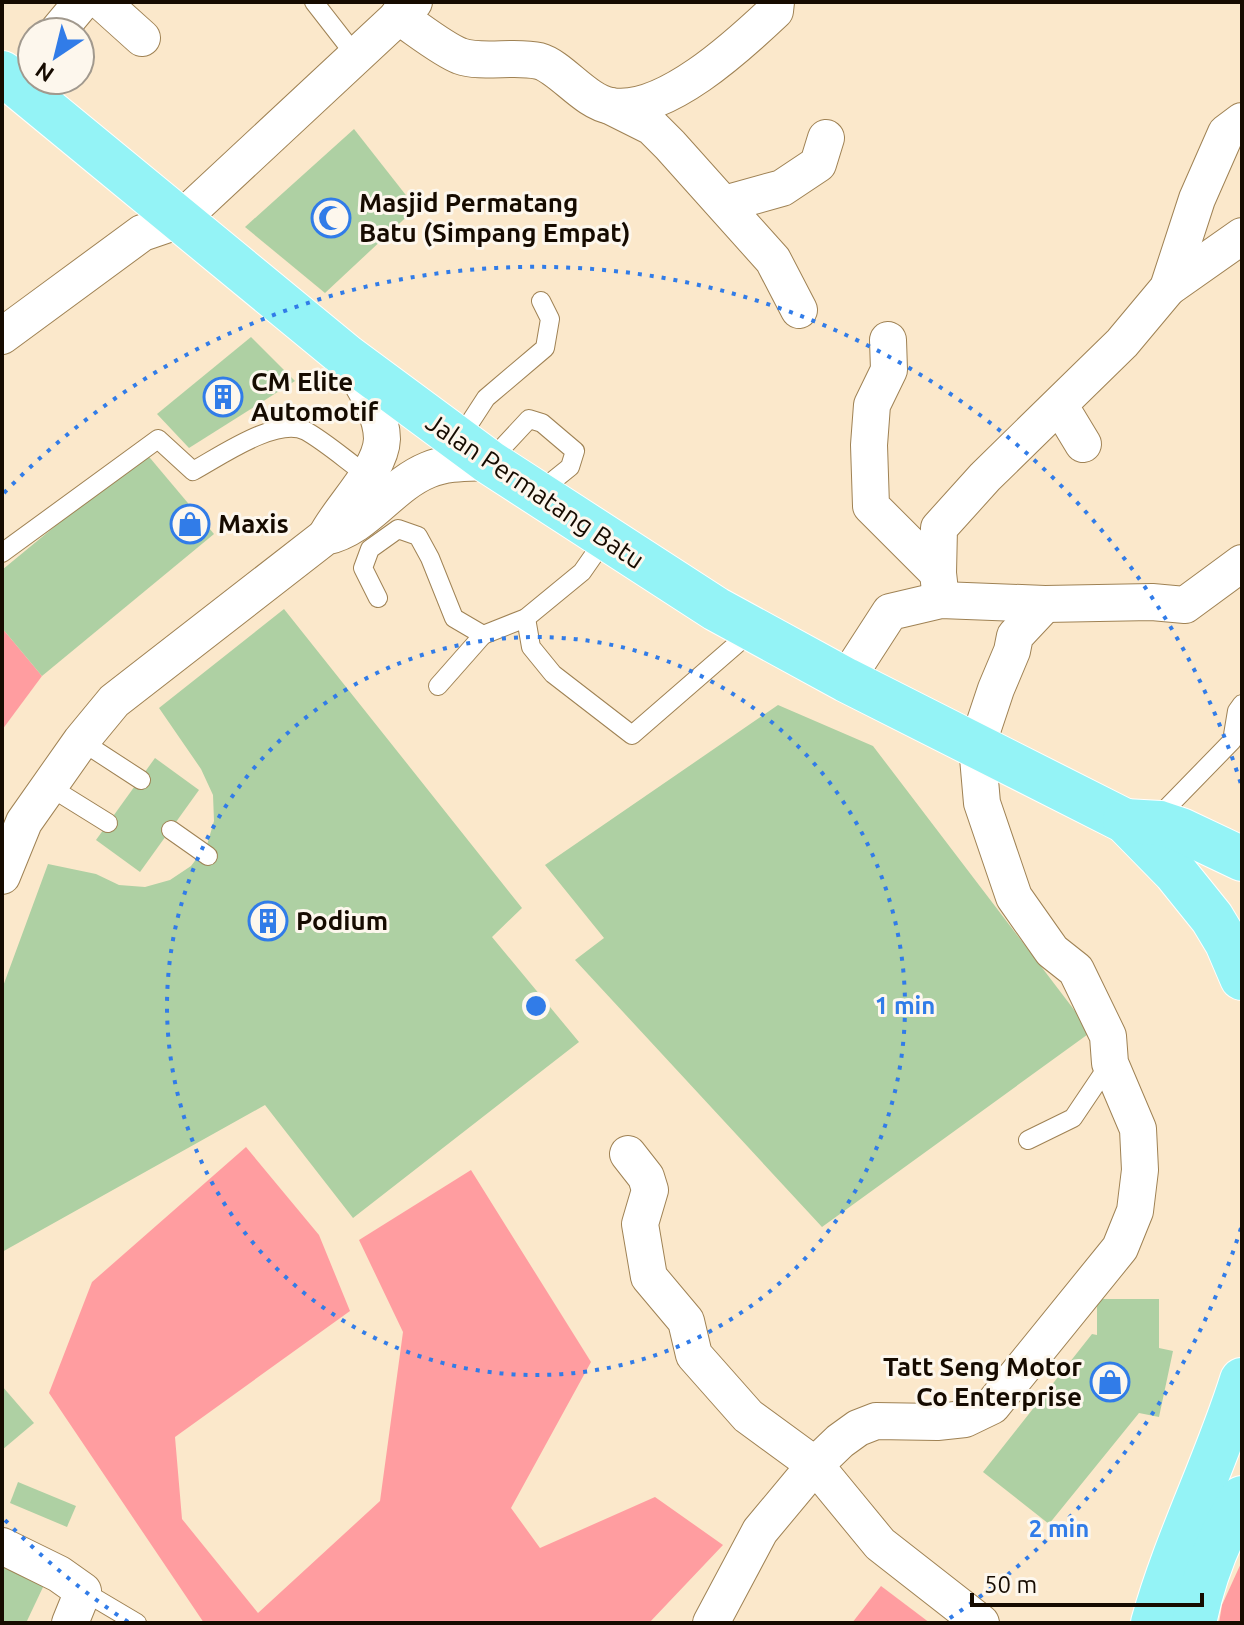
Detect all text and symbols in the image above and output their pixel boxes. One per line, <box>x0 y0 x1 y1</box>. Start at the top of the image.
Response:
north arrow <box>16 16 96 96</box>
text: N <box>30 58 58 88</box>
place label: Masjid Permatang Batu (Simpang Empat) <box>359 188 630 247</box>
mosque icon: Masjid Permatang Batu (Simpang Empat) <box>310 197 352 239</box>
place label: CM Elite Automotif <box>251 367 378 426</box>
building icon: CM Elite Automotif <box>202 376 244 418</box>
street label: Jalan Permatang Batu <box>421 407 650 574</box>
shop icon: Maxis <box>169 503 211 545</box>
place label: Maxis <box>218 509 289 538</box>
building icon: Podium <box>247 900 289 942</box>
place label: Podium <box>296 906 388 935</box>
centre of rings <box>522 992 550 1020</box>
text: 1 min <box>875 992 935 1019</box>
place label: Tatt Seng Motor Co Enterprise <box>883 1352 1082 1411</box>
shop icon: Tatt Seng Motor Co Enterprise <box>1089 1361 1131 1403</box>
text: 2 min <box>1029 1515 1089 1542</box>
scale bar <box>972 1557 1202 1607</box>
text: 50 m <box>984 1571 1037 1598</box>

